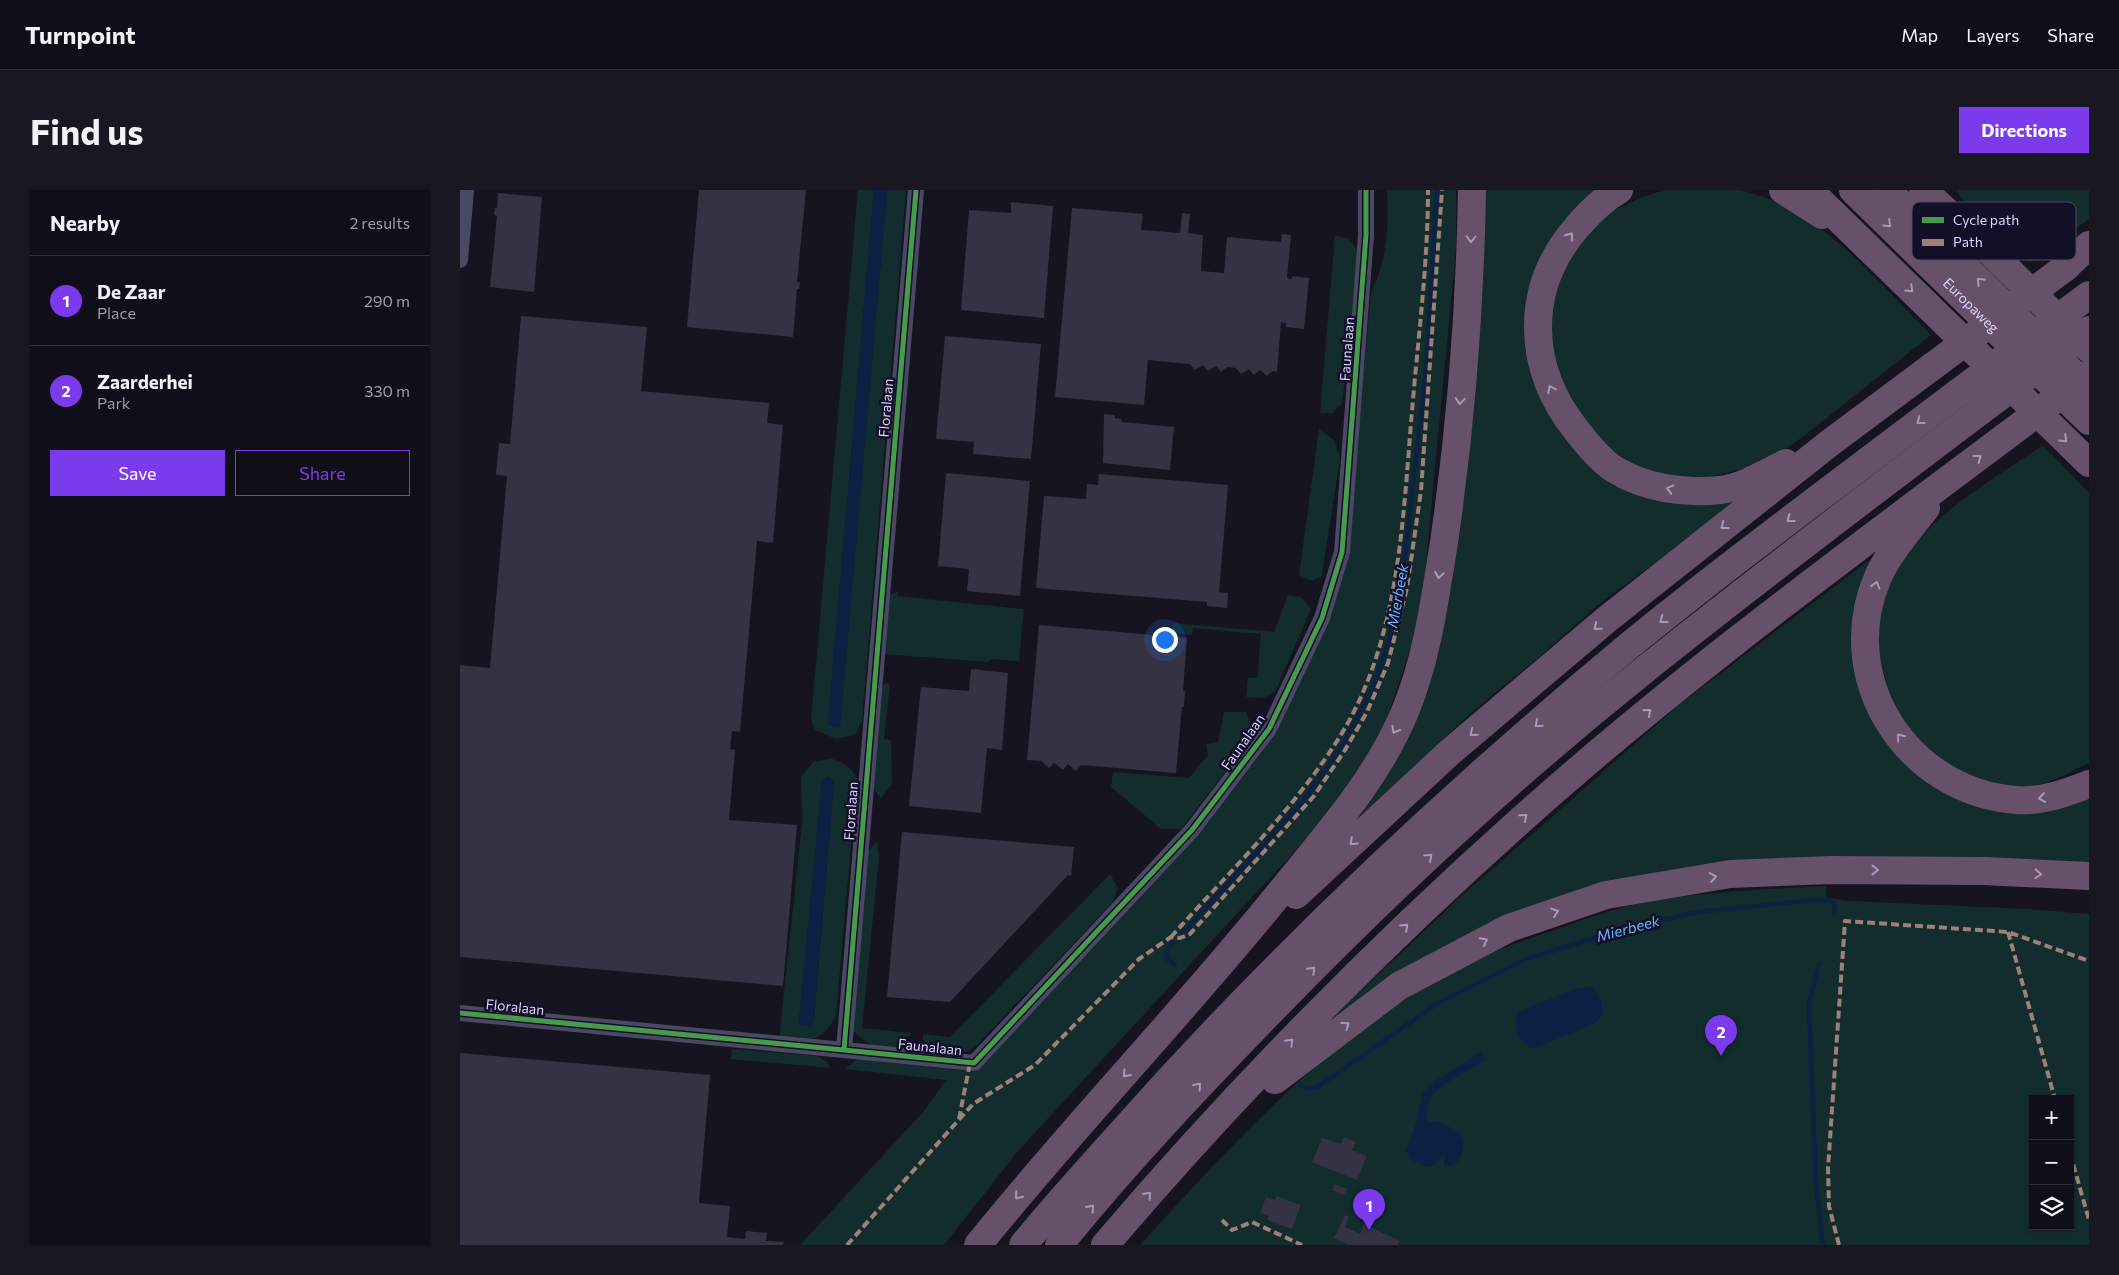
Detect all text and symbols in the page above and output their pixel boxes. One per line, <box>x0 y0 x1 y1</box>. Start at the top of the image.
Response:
text: Turnpoint <box>25 20 136 49</box>
text: Map <box>1901 24 1938 46</box>
text: Layers <box>1966 24 2019 46</box>
text: Share <box>2047 24 2094 46</box>
button: Directions <box>1959 107 2089 153</box>
text: Find us <box>30 109 144 152</box>
legend <box>1912 202 2076 260</box>
text: Nearby <box>50 210 120 235</box>
text: Cycle path <box>1953 211 2019 228</box>
text: 2 results <box>349 213 410 232</box>
one-way arrow <box>1882 218 1891 227</box>
one-way arrow <box>1564 233 1572 242</box>
text: Path <box>1953 233 1983 250</box>
one-way arrow <box>1466 235 1477 243</box>
street label: Europaweg <box>1940 274 2003 336</box>
one-way arrow <box>1976 278 1985 287</box>
text: De Zaar <box>97 280 166 303</box>
one-way arrow <box>1905 283 1914 292</box>
text: 1 <box>62 291 70 310</box>
text: 290 m <box>364 291 410 310</box>
text: Place <box>97 303 136 322</box>
street label: Faunalaan <box>1336 316 1357 382</box>
text: Zaarderhei <box>97 370 193 393</box>
street label: Floralaan <box>874 378 897 438</box>
text: 2 <box>61 381 71 400</box>
text: 330 m <box>364 381 410 400</box>
one-way arrow <box>1547 386 1557 395</box>
text: Park <box>97 393 130 412</box>
one-way arrow <box>1455 397 1466 405</box>
one-way arrow <box>1917 416 1926 424</box>
one-way arrow <box>2059 433 2068 442</box>
button: Save <box>50 450 225 496</box>
button: Share <box>235 450 410 496</box>
one-way arrow <box>1972 455 1981 463</box>
one-way arrow <box>1667 484 1675 494</box>
one-way arrow <box>1787 514 1796 522</box>
one-way arrow <box>1721 521 1730 529</box>
water label: Mierbeek <box>1383 561 1412 629</box>
one-way arrow <box>1434 570 1444 579</box>
one-way arrow <box>1870 581 1880 590</box>
one-way arrow <box>1659 614 1668 623</box>
one-way arrow <box>1593 622 1602 631</box>
your location <box>1152 627 1178 653</box>
one-way arrow <box>1643 708 1652 717</box>
street label: Faunalaan <box>1217 710 1268 773</box>
one-way arrow <box>1534 718 1543 727</box>
one-way arrow <box>1391 725 1401 734</box>
one-way arrow <box>1469 727 1478 736</box>
one-way arrow <box>1897 734 1906 743</box>
street label: Floralaan <box>840 781 861 841</box>
one-way arrow <box>2038 792 2046 803</box>
one-way arrow <box>1519 814 1528 823</box>
one-way arrow <box>1349 836 1358 845</box>
one-way arrow <box>1423 854 1432 863</box>
one-way arrow <box>1872 865 1879 875</box>
one-way arrow <box>2034 868 2042 879</box>
one-way arrow <box>1709 872 1717 883</box>
one-way arrow <box>1550 908 1559 918</box>
water label: Mierbeek <box>1594 911 1662 945</box>
one-way arrow <box>1400 924 1409 933</box>
one-way arrow <box>1479 937 1488 947</box>
one-way arrow <box>1306 967 1315 976</box>
street label: Floralaan <box>485 995 545 1018</box>
pin: 2 <box>1705 1015 1737 1056</box>
one-way arrow <box>1340 1022 1350 1031</box>
street label: Faunalaan <box>897 1035 963 1058</box>
one-way arrow <box>1285 1039 1294 1048</box>
one-way arrow <box>1123 1069 1132 1078</box>
one-way arrow <box>1193 1083 1202 1092</box>
map controls <box>2029 1095 2074 1230</box>
button: + <box>2029 1095 2074 1140</box>
button: − <box>2029 1140 2074 1185</box>
button: layers <box>2029 1185 2074 1230</box>
pin: 1 <box>1353 1189 1385 1230</box>
one-way arrow <box>1015 1190 1023 1199</box>
one-way arrow <box>1142 1191 1151 1200</box>
one-way arrow <box>1085 1205 1094 1214</box>

